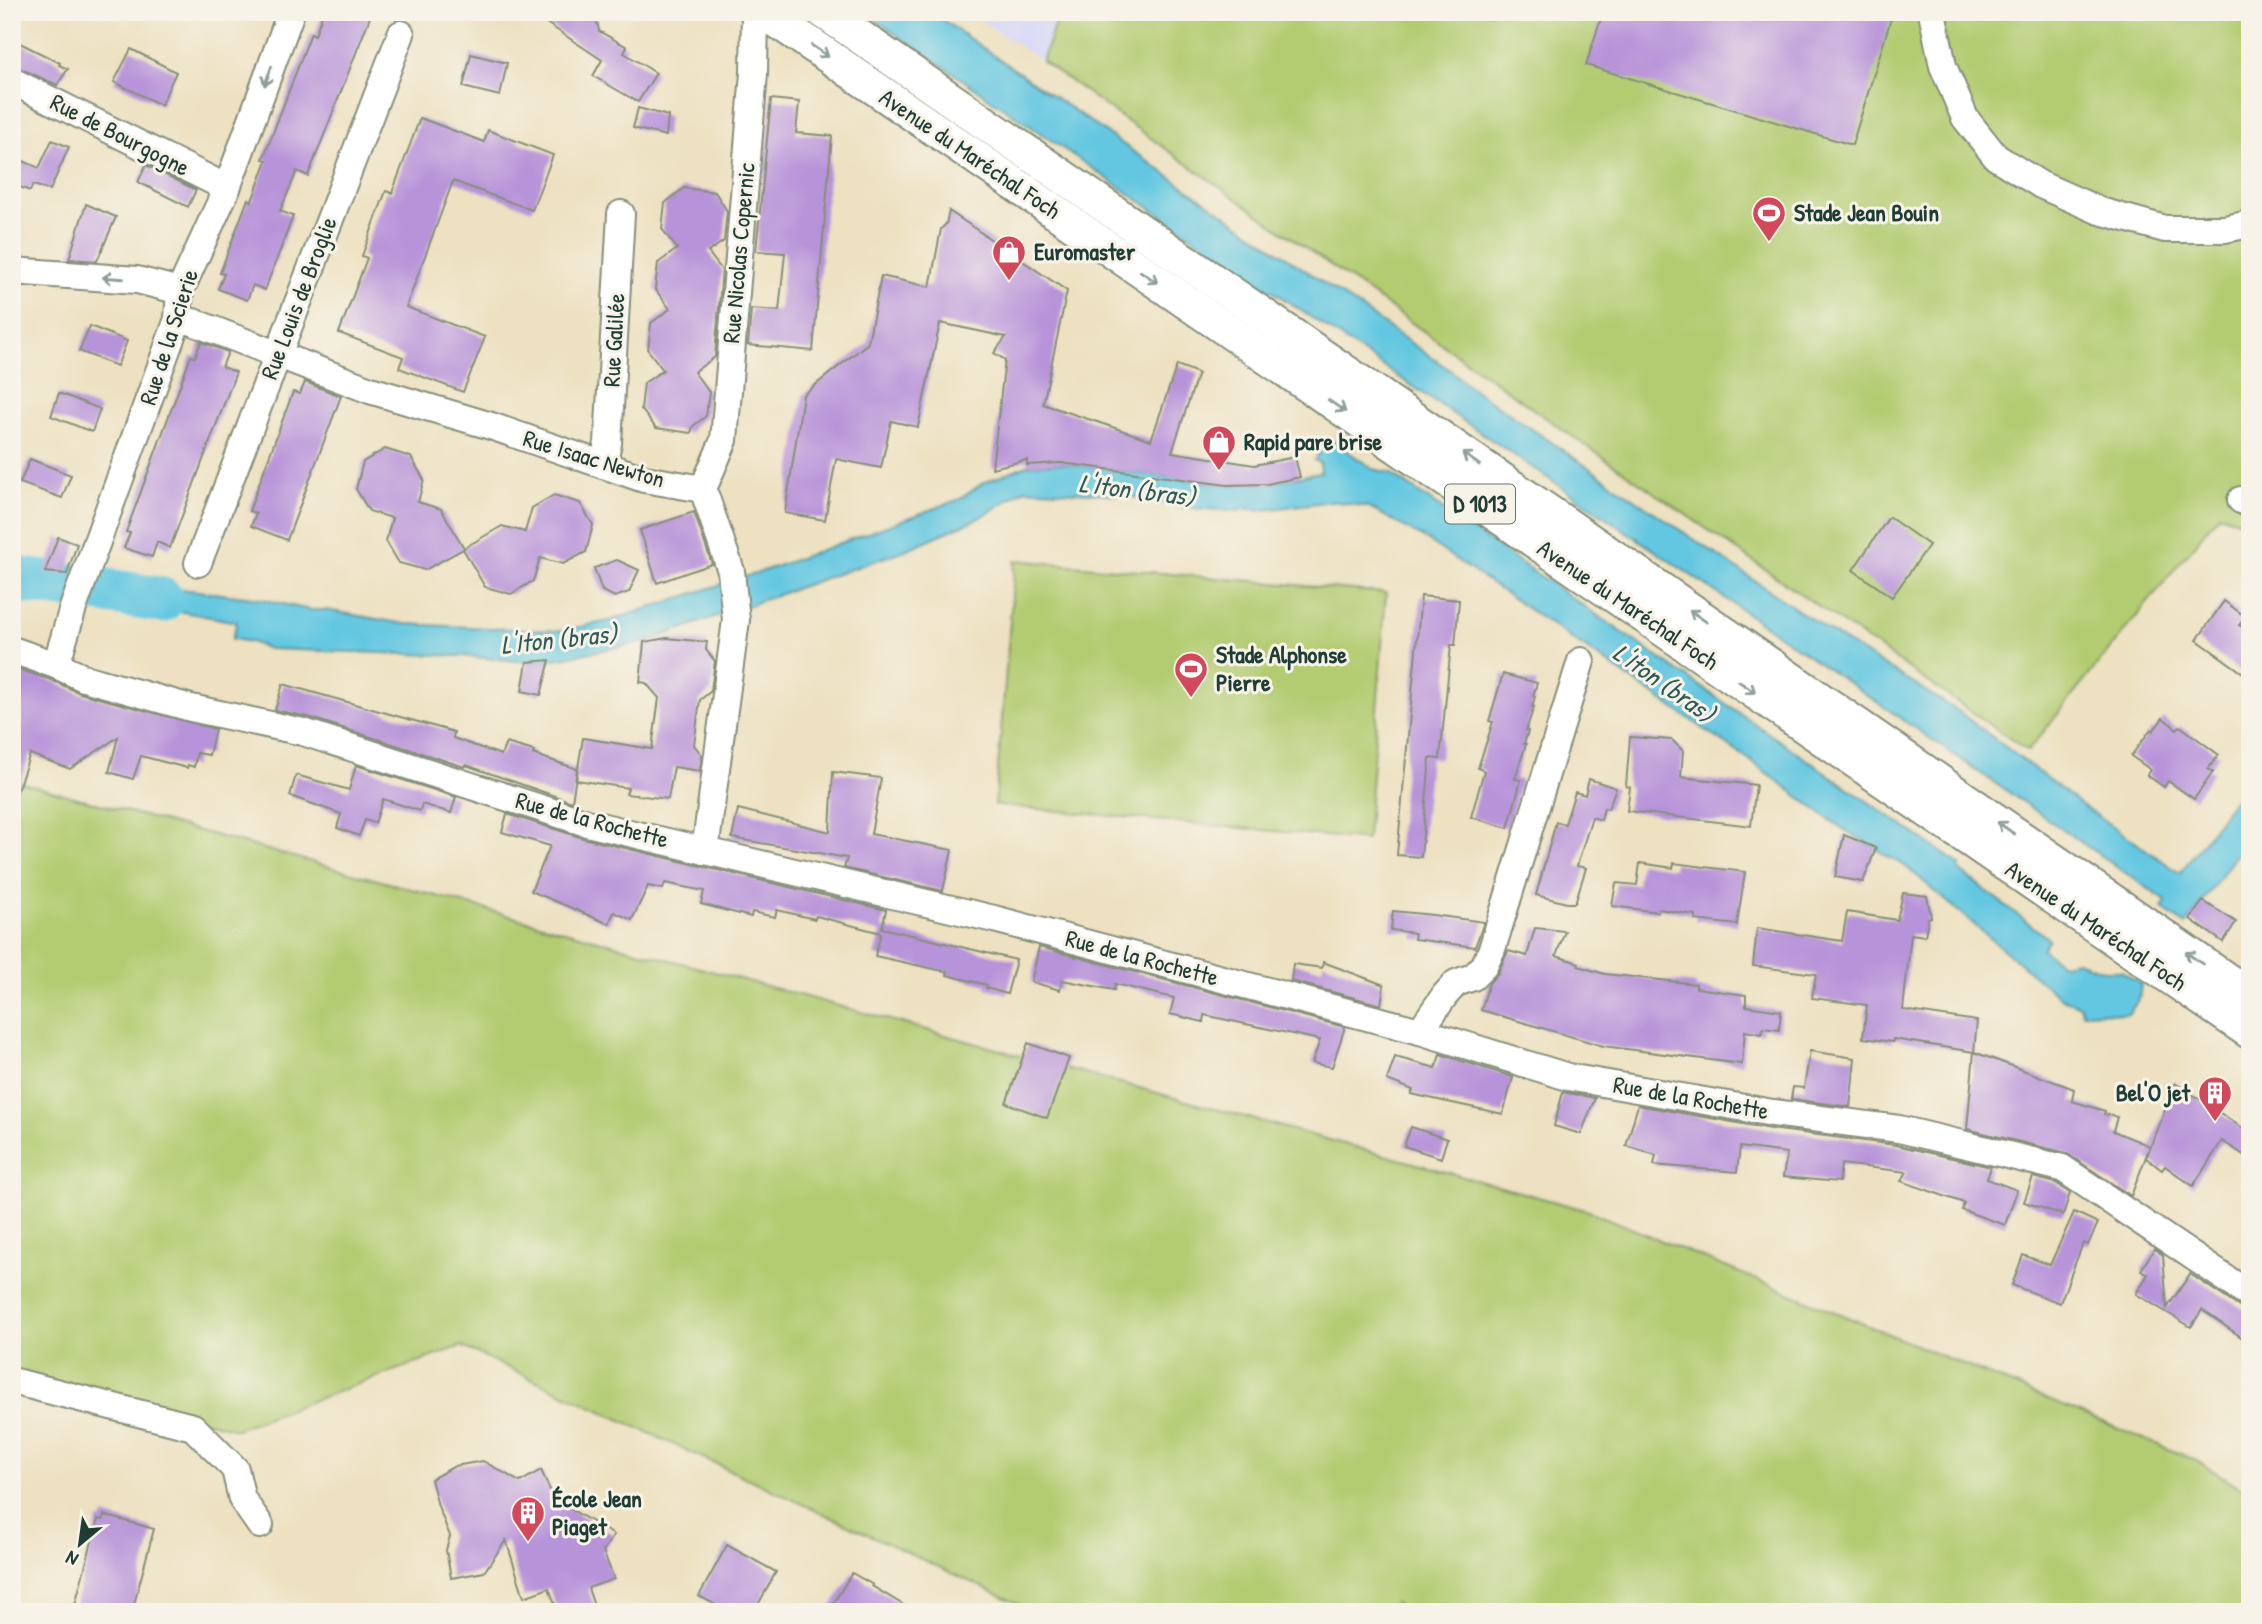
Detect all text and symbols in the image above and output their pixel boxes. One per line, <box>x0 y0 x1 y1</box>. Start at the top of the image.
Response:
one-way arrow <box>810 44 830 58</box>
one-way arrow <box>260 65 273 87</box>
street label: Avenue du Maréchal Foch <box>874 81 1067 226</box>
street label: Rue de Bourgogne <box>45 85 196 183</box>
street label: Rue Nicolas Copernic <box>714 161 762 344</box>
sports icon: Stade Jean Bouin <box>1750 194 1788 243</box>
place label: Stade Jean Bouin <box>1794 196 1939 228</box>
street label: Rue Louis de Broglie <box>252 211 344 383</box>
shop icon: Euromaster <box>990 233 1028 282</box>
place label: Euromaster <box>1034 235 1136 267</box>
street label: Rue de la Scierie <box>131 264 205 409</box>
one-way arrow <box>1139 270 1158 284</box>
one-way arrow <box>102 271 125 284</box>
street label: Rue Galilée <box>595 292 631 388</box>
one-way arrow <box>1327 398 1346 413</box>
street label: Rue Isaac Newton <box>520 421 669 495</box>
shop icon: Rapid pare brise <box>1200 423 1238 472</box>
place label: Rapid pare brise <box>1244 425 1383 458</box>
one-way arrow <box>1461 452 1481 466</box>
water label: L'Iton (bras) <box>1077 465 1198 514</box>
road number: D 1013 <box>1445 484 1515 524</box>
street label: Avenue du Maréchal Foch <box>1532 532 1725 677</box>
one-way arrow <box>1689 609 1708 623</box>
water label: L'Iton (bras) <box>499 615 620 662</box>
water label: L'Iton (bras) <box>1607 635 1723 731</box>
place label: Stade Alphonse Pierre <box>1216 638 1347 698</box>
sports icon: Stade Alphonse Pierre <box>1172 650 1210 699</box>
one-way arrow <box>1737 680 1756 694</box>
street label: Rue de la Rochette <box>512 783 673 855</box>
one-way arrow <box>1997 821 2016 835</box>
street label: Avenue du Maréchal Foch <box>2000 853 2193 998</box>
street label: Rue de la Rochette <box>1062 921 1223 993</box>
one-way arrow <box>2184 951 2204 965</box>
street label: Rue de la Rochette <box>1611 1068 1772 1126</box>
building icon: Bel'O jet <box>2196 1074 2234 1123</box>
place label: Bel'O jet <box>2116 1076 2191 1108</box>
place label: École Jean Piaget <box>552 1482 642 1543</box>
building icon: École Jean Piaget <box>509 1494 547 1543</box>
north arrow <box>46 1508 116 1578</box>
text: N <box>61 1545 82 1573</box>

